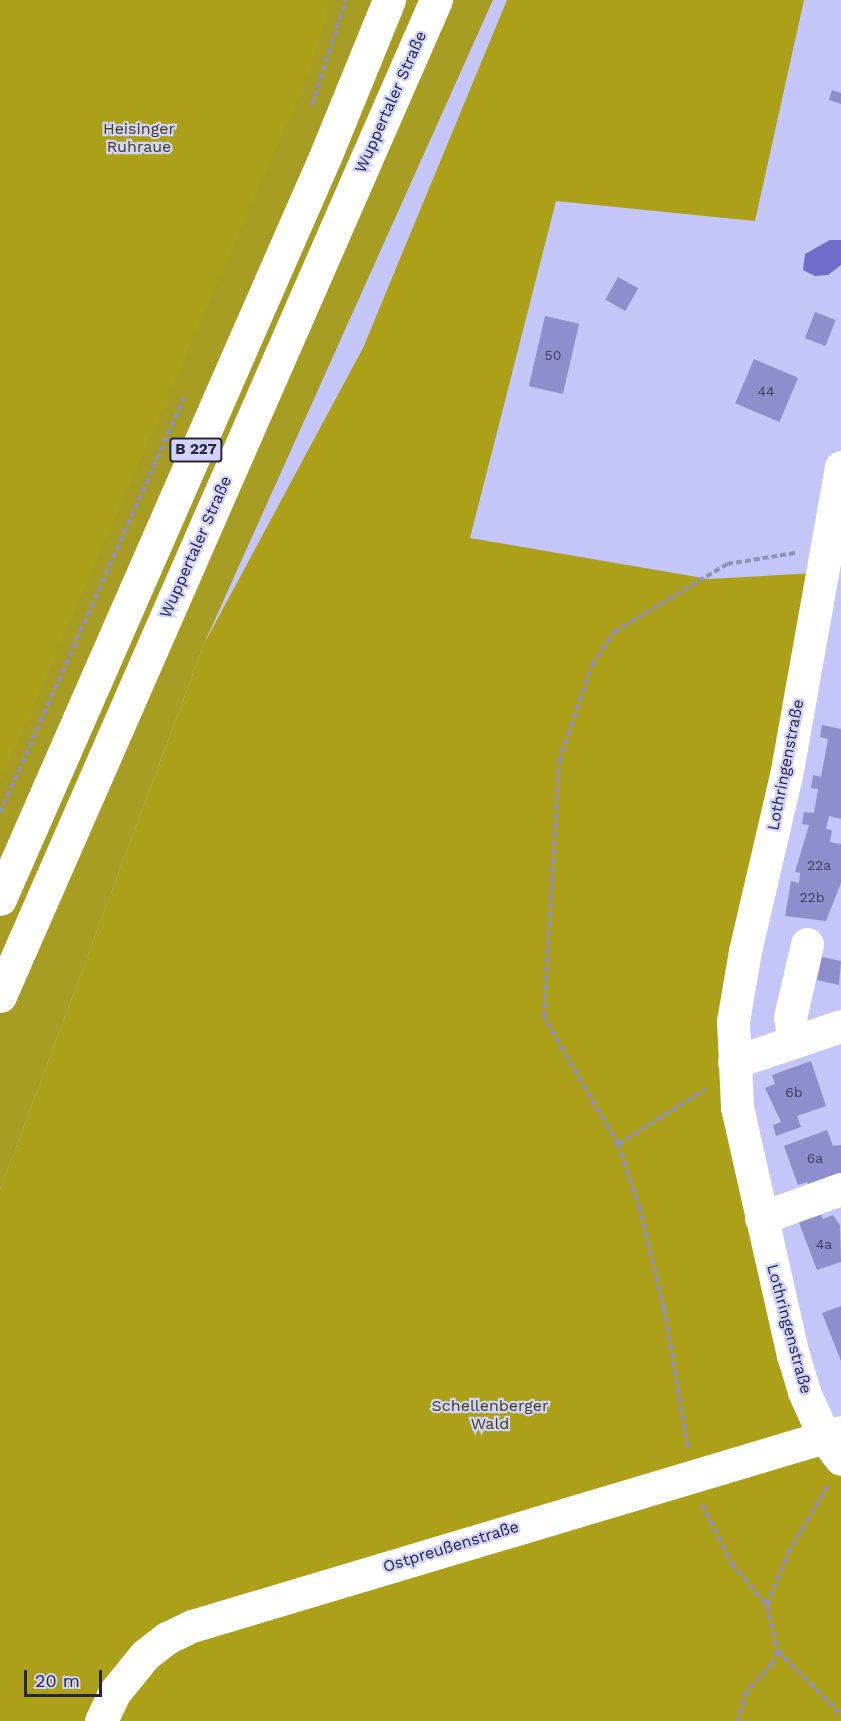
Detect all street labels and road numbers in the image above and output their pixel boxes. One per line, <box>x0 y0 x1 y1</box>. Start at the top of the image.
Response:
street label: Wuppertaler Straße <box>351 28 431 176</box>
road number: B 227 <box>169 438 223 462</box>
street label: Wuppertaler Straße <box>156 473 236 621</box>
street label: Lothringenstraße <box>764 698 808 832</box>
street label: Lothringenstraße <box>762 1262 816 1396</box>
street label: Ostpreußenstraße <box>381 1517 521 1577</box>

